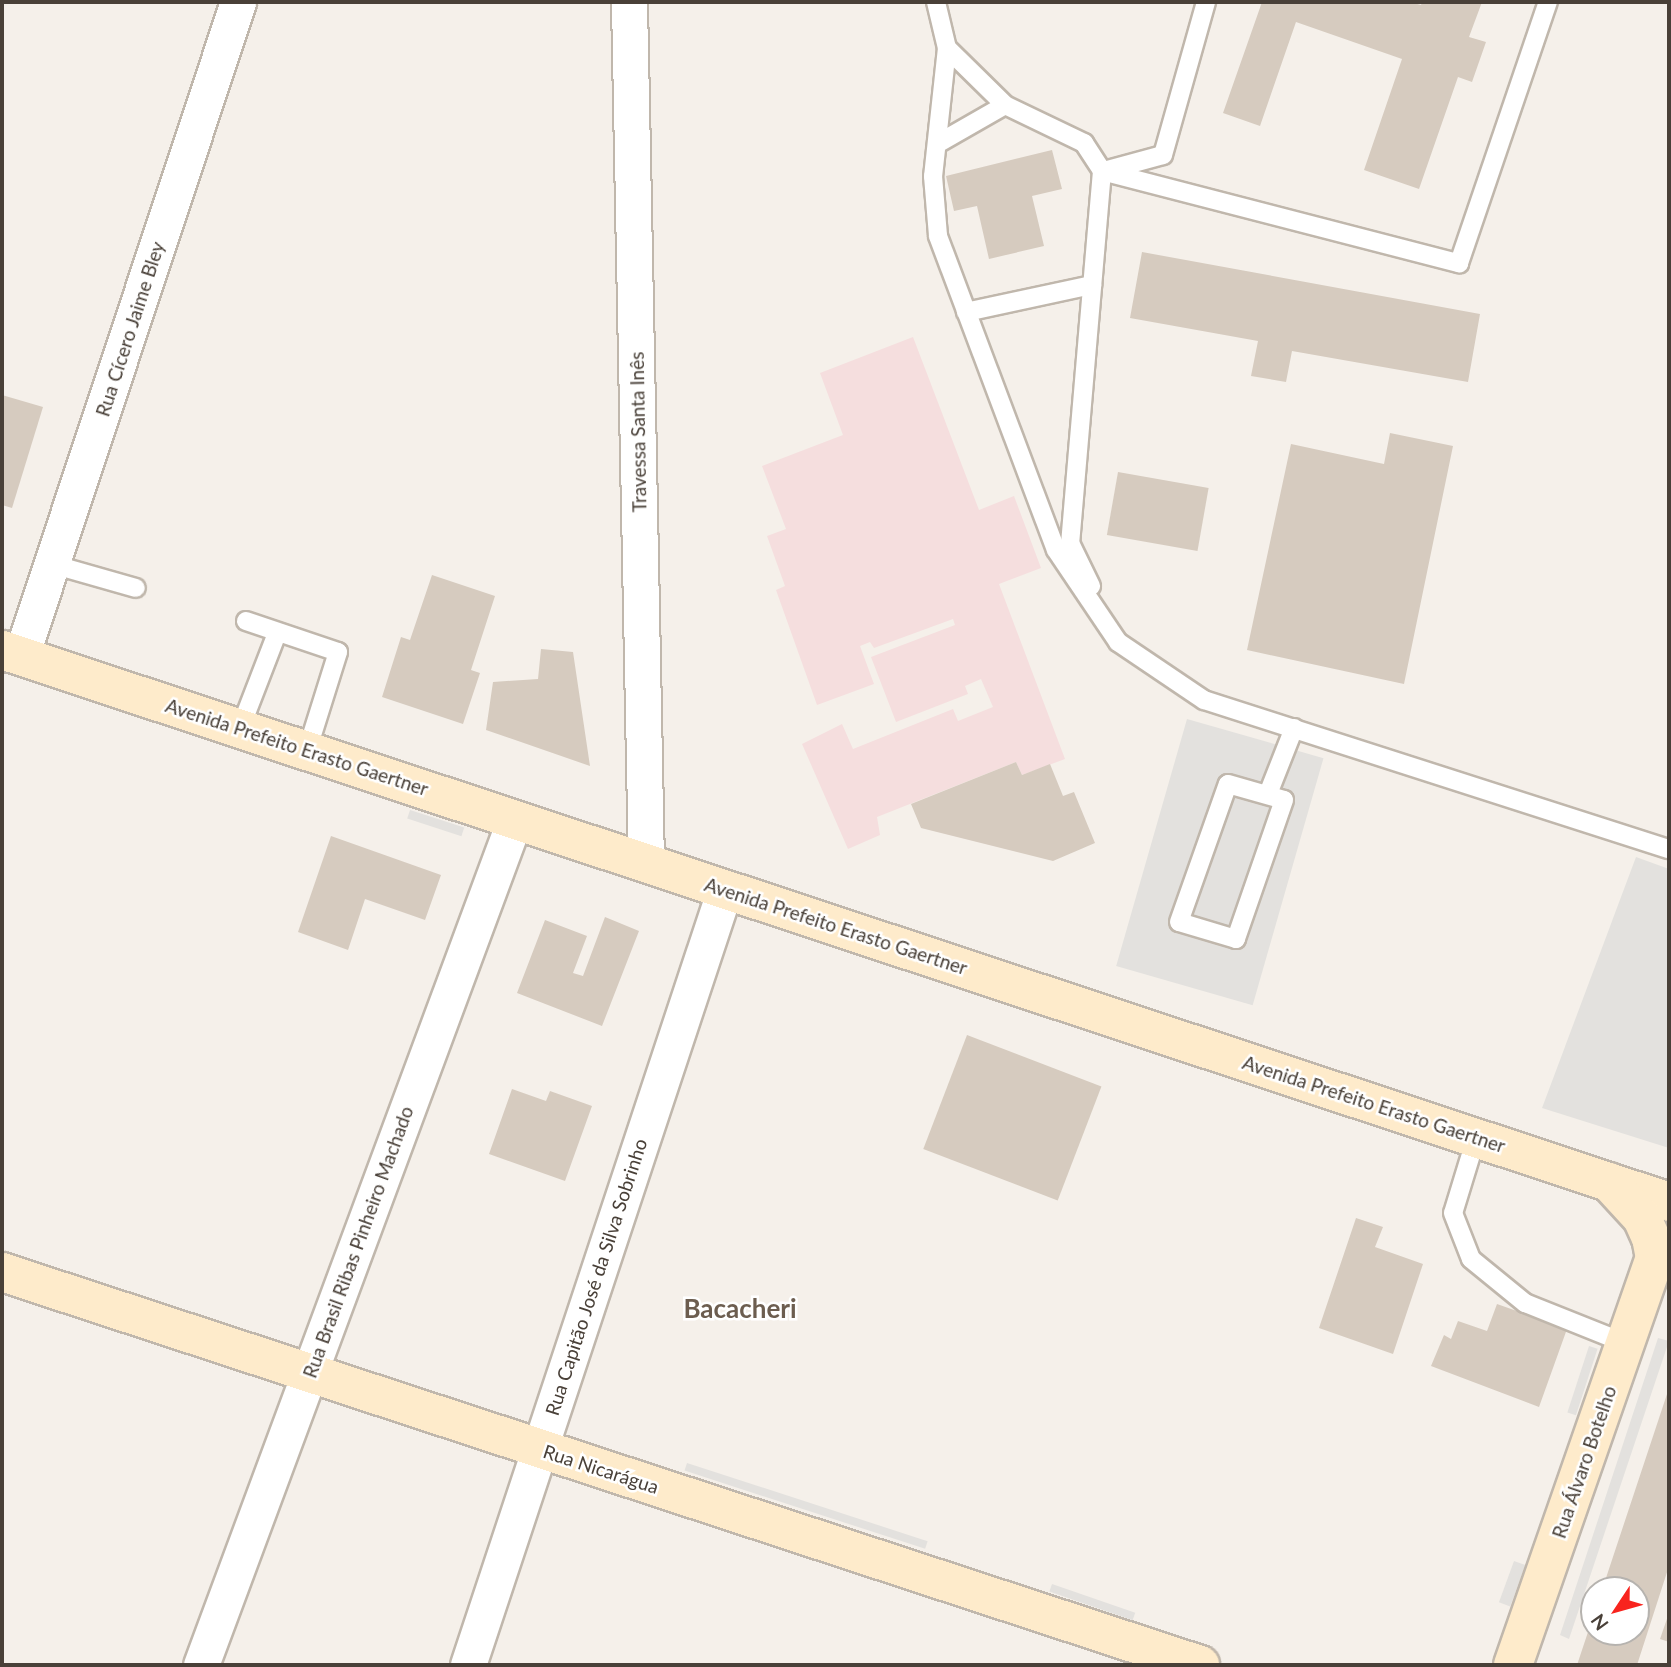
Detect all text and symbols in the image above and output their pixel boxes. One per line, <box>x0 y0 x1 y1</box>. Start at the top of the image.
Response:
street label: Rua Cícero Jaime Bley <box>91 238 169 420</box>
street label: Travessa Santa Inês <box>625 351 651 513</box>
street label: Avenida Prefeito Erasto Gaertner <box>163 694 431 800</box>
street label: Avenida Prefeito Erasto Gaertner <box>702 873 970 979</box>
street label: Avenida Prefeito Erasto Gaertner <box>1240 1051 1508 1157</box>
street label: Rua Brasil Ribas Pinheiro Machado <box>298 1103 418 1381</box>
street label: Rua Capitão José da Silva Sobrinho <box>540 1135 652 1419</box>
district label: Bacacheri <box>683 1293 797 1325</box>
street label: Rua Álvaro Botelho <box>1547 1382 1621 1542</box>
street label: Rua Nicarágua <box>540 1440 662 1498</box>
north arrow <box>1580 1576 1650 1646</box>
text: N <box>1586 1610 1613 1635</box>

